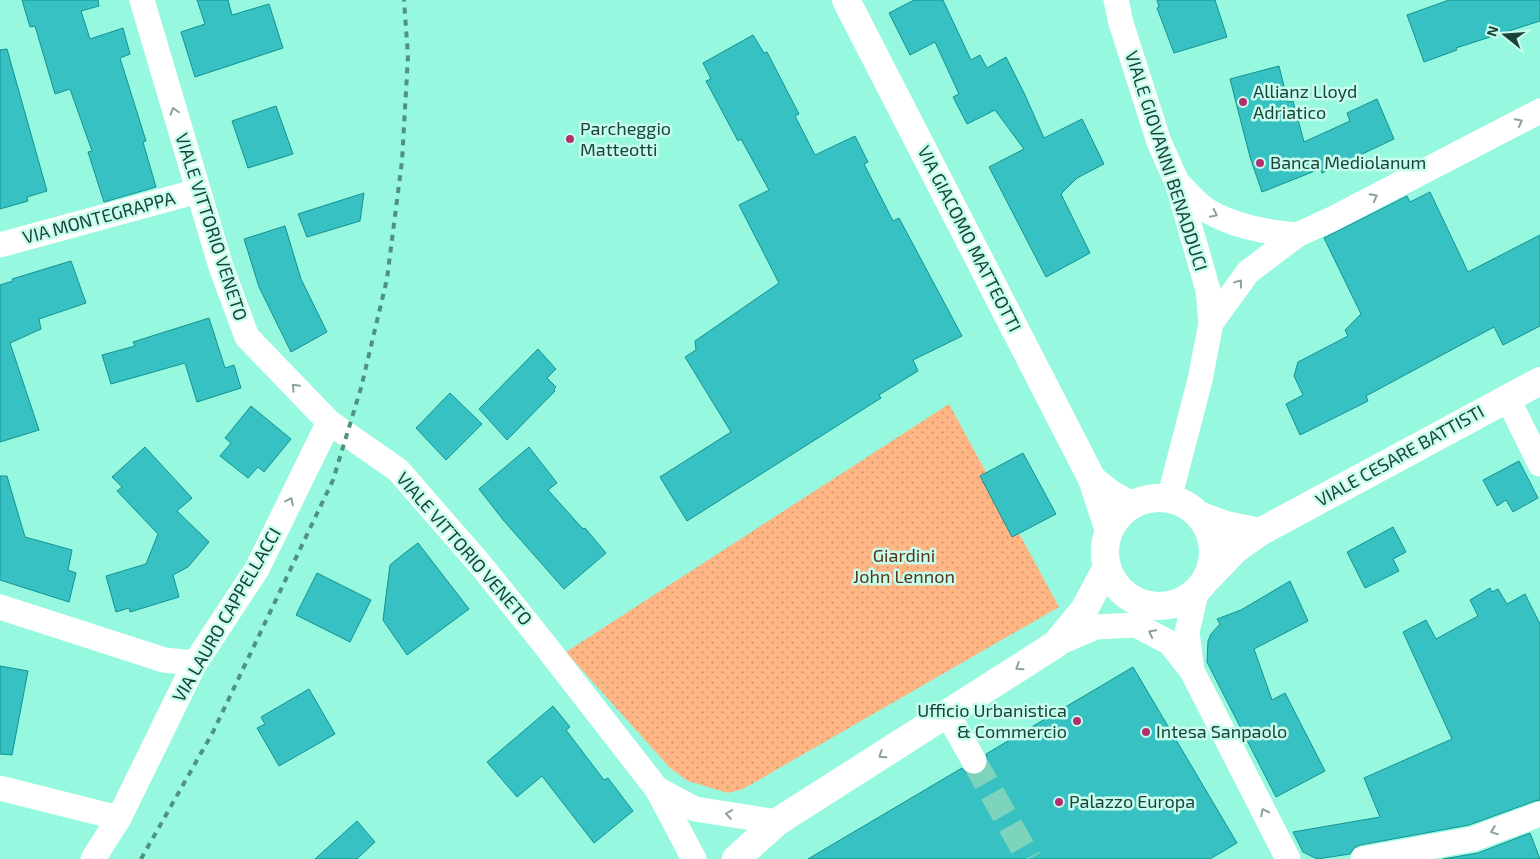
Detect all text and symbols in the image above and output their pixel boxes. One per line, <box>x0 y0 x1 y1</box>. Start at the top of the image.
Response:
north arrow <box>1480 10 1530 60</box>
text: N <box>1482 24 1502 38</box>
street label: VIALE GIOVANNI BENADDUCI <box>1121 48 1213 273</box>
place label: Allianz Lloyd Adriatico <box>1253 80 1357 123</box>
marker: Allianz Lloyd Adriatico <box>1237 96 1249 108</box>
one-way arrow <box>170 107 180 115</box>
place label: Parcheggio Matteotti <box>580 117 671 160</box>
one-way arrow <box>1513 118 1522 128</box>
street label: VIALE VITTORIO VENETO <box>171 130 253 323</box>
marker: Parcheggio Matteotti <box>564 133 576 145</box>
street label: VIA GIACOMO MATTEOTTI <box>913 142 1026 335</box>
place label: Banca Mediolanum <box>1270 151 1426 173</box>
marker: Banca Mediolanum <box>1254 157 1266 169</box>
street label: VIA MONTEGRAPPA <box>20 186 178 248</box>
one-way arrow <box>1369 193 1378 203</box>
one-way arrow <box>1209 208 1218 218</box>
one-way arrow <box>1233 280 1242 289</box>
one-way arrow <box>292 384 301 393</box>
street label: VIALE CESARE BATTISTI <box>1311 400 1488 511</box>
street label: VIALE VITTORIO VENETO <box>392 467 537 629</box>
one-way arrow <box>284 497 295 506</box>
street label: VIA LAURO CAPPELLACCI <box>167 524 285 705</box>
park label: Giardini John Lennon <box>853 544 955 587</box>
one-way arrow <box>1148 629 1157 639</box>
one-way arrow <box>1016 661 1025 670</box>
place label: Ufficio Urbanistica & Commercio <box>917 699 1067 742</box>
marker: Ufficio Urbanistica & Commercio <box>1071 715 1083 727</box>
place label: Intesa Sanpaolo <box>1156 720 1287 742</box>
marker: Intesa Sanpaolo <box>1140 726 1152 738</box>
one-way arrow <box>879 748 888 758</box>
place label: Palazzo Europa <box>1069 790 1195 812</box>
marker: Palazzo Europa <box>1053 796 1065 808</box>
one-way arrow <box>725 809 733 820</box>
one-way arrow <box>1260 809 1270 818</box>
one-way arrow <box>1491 825 1499 835</box>

